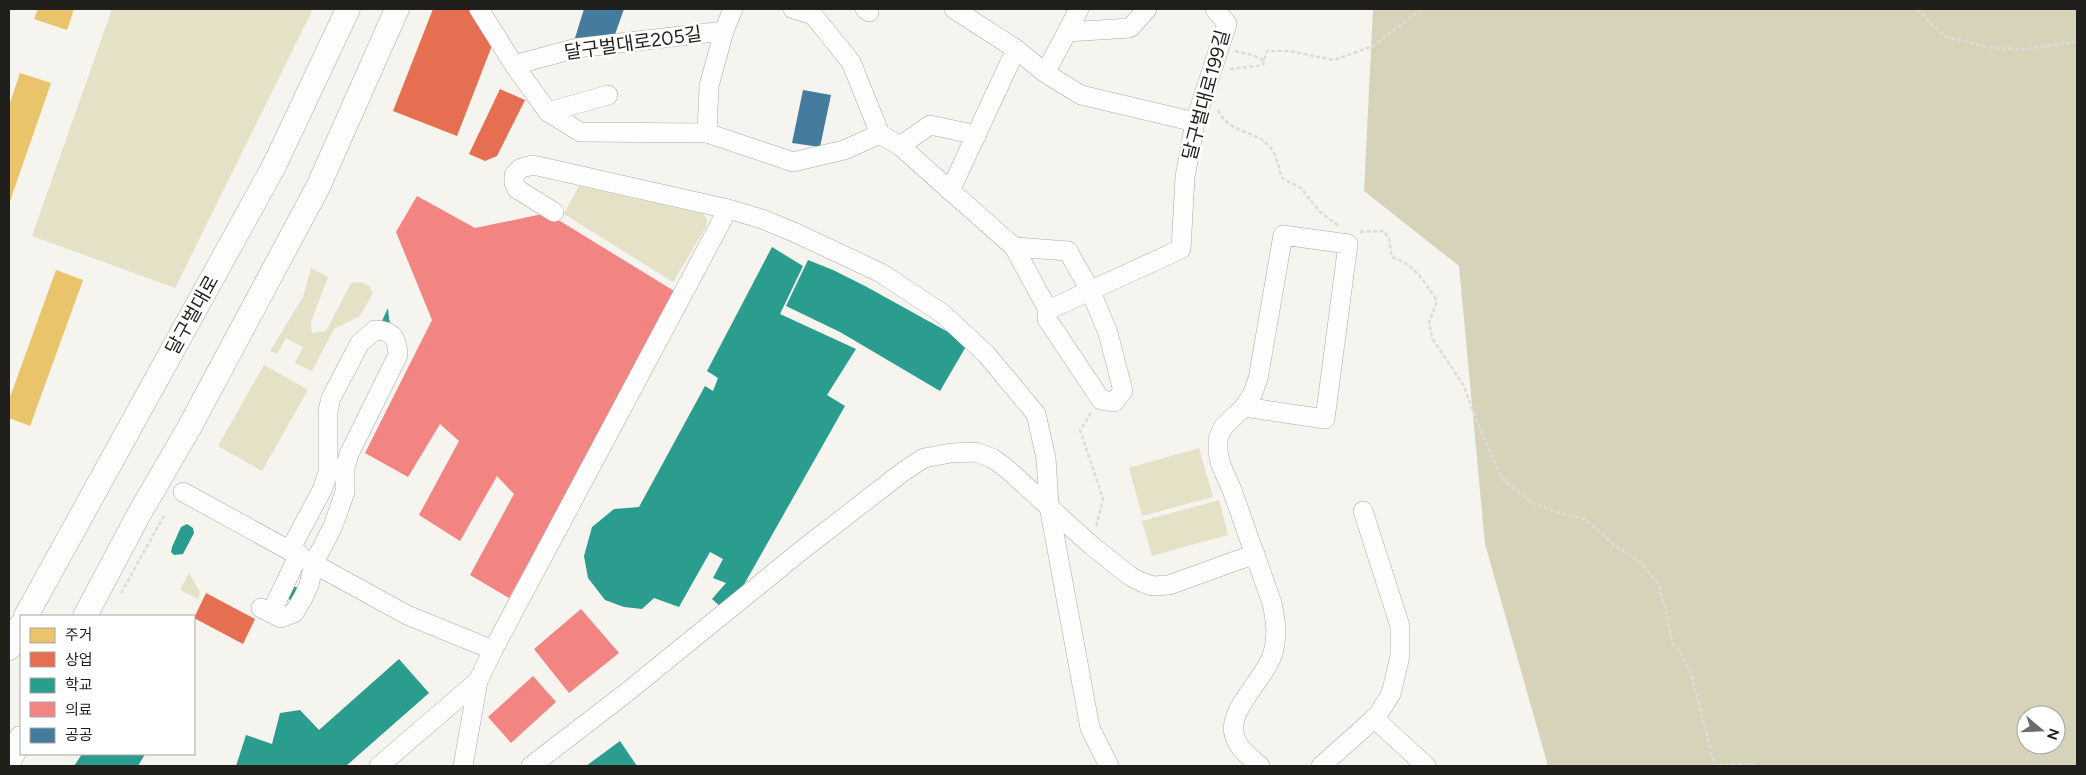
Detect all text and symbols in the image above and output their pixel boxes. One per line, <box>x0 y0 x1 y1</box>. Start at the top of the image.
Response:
street label: 달구벌대로205길 <box>563 22 703 64</box>
street label: 달구벌대로199길 <box>1178 27 1234 163</box>
street label: 달구벌대로 <box>161 271 223 359</box>
legend <box>20 615 195 755</box>
text: 주거 <box>65 626 93 644</box>
text: 상업 <box>65 651 93 669</box>
text: 학교 <box>65 676 93 694</box>
text: 의료 <box>65 701 93 719</box>
north arrow <box>2016 705 2066 755</box>
text: 공공 <box>65 726 93 744</box>
text: N <box>2043 726 2063 742</box>

